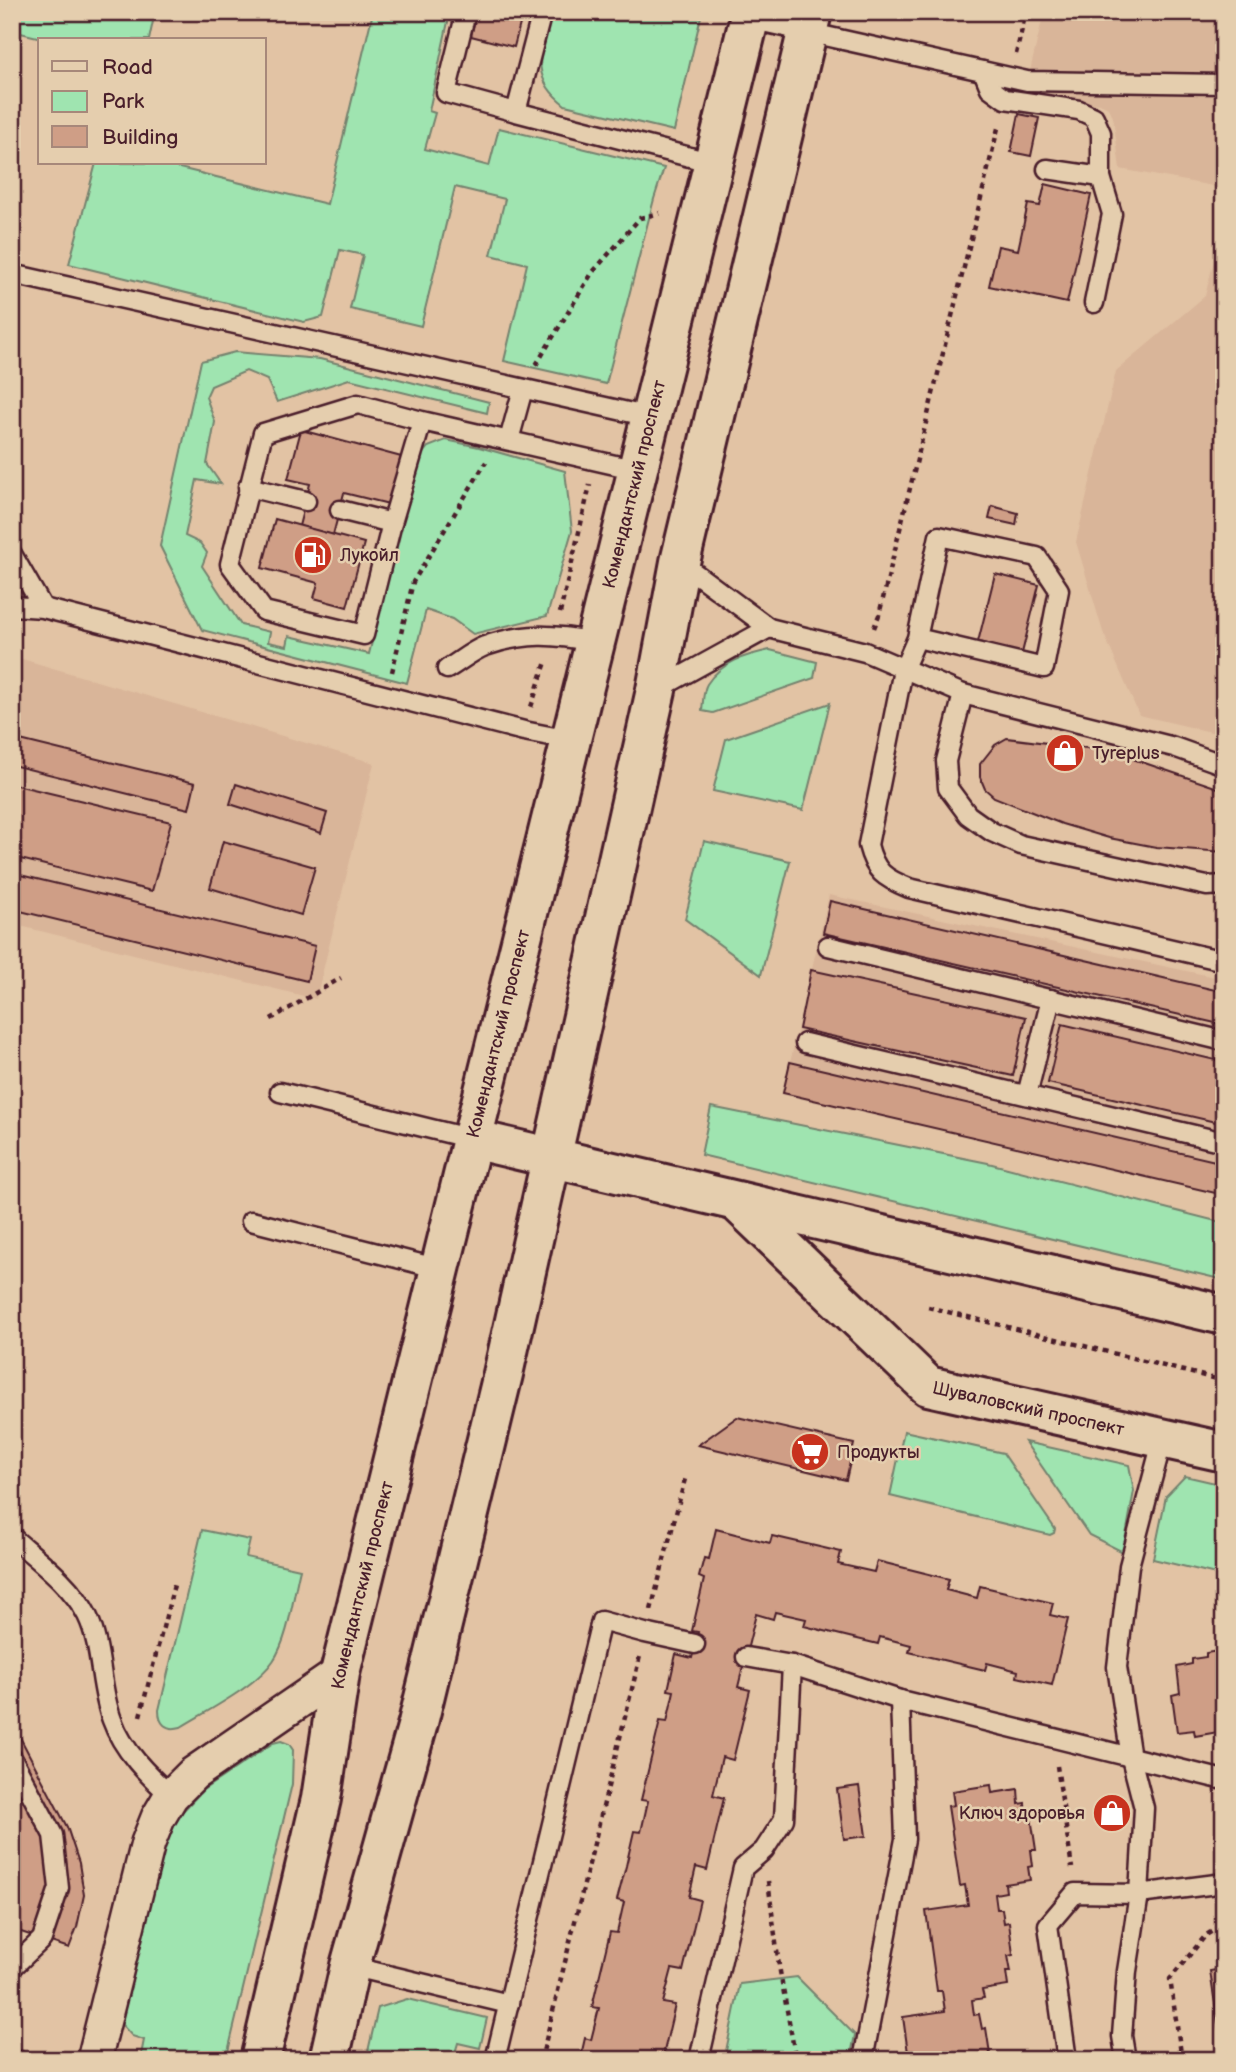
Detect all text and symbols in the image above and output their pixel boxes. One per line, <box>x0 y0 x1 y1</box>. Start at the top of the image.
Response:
legend <box>38 38 266 164</box>
text: Road <box>102 55 153 80</box>
text: Park <box>102 89 145 114</box>
text: Building <box>102 125 178 150</box>
street label: Комендантский проспект <box>599 378 671 591</box>
fuel station icon: Лукойл <box>292 534 334 576</box>
place label: Лукойл <box>339 545 399 566</box>
shop icon: Tyreplus <box>1044 732 1086 774</box>
place label: Tyreplus <box>1092 743 1160 764</box>
street label: Комендантский проспект <box>463 927 535 1140</box>
street label: Шуваловский проспект <box>930 1377 1127 1441</box>
supermarket icon: Продукты <box>789 1431 831 1473</box>
place label: Продукты <box>837 1442 920 1463</box>
street label: Комендантский проспект <box>328 1478 398 1691</box>
shop icon: Ключ здоровья <box>1091 1792 1133 1834</box>
place label: Ключ здоровья <box>959 1803 1085 1824</box>

